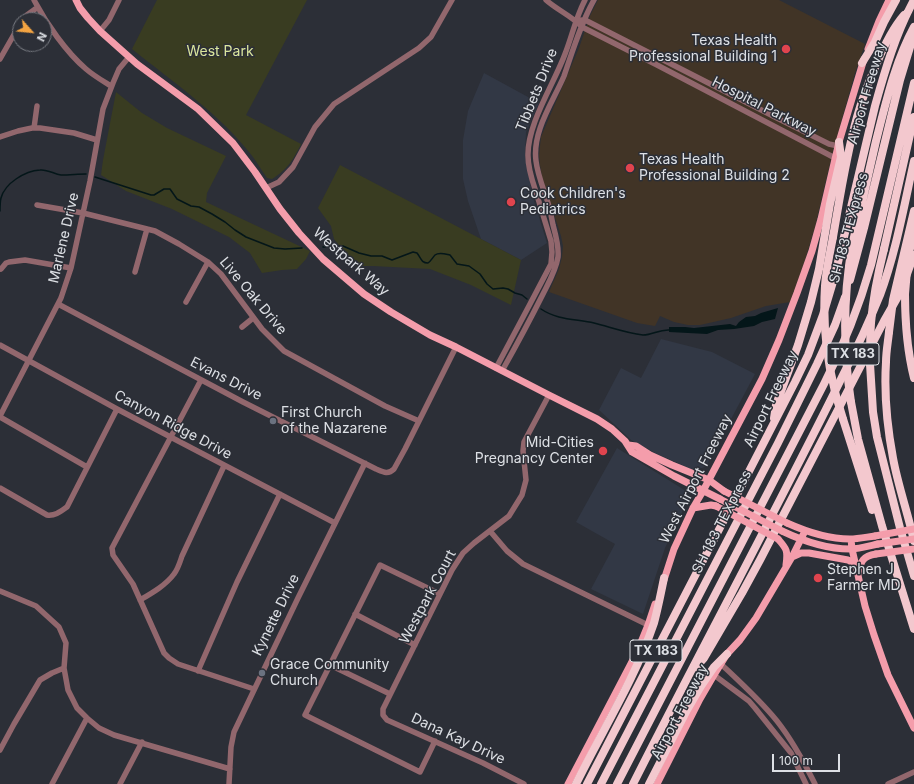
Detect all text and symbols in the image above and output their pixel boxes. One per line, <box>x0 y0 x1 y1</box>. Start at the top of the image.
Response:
north arrow <box>12 12 52 52</box>
text: N <box>34 30 50 44</box>
place label: Texas Health Professional Building 1 <box>629 33 777 66</box>
street label: Airport Freeway <box>844 40 890 146</box>
marker: Texas Health Professional Building 1 <box>780 43 792 55</box>
park label: West Park <box>186 44 254 60</box>
street label: Tibbets Drive <box>513 46 561 134</box>
street label: Hospital Parkway <box>709 73 819 141</box>
place label: Texas Health Professional Building 2 <box>639 152 790 184</box>
marker: Texas Health Professional Building 2 <box>624 162 636 174</box>
street label: SH 183 TEXpress <box>826 171 872 285</box>
place label: Cook Children's Pediatrics <box>520 186 626 218</box>
street label: Marlene Drive <box>45 191 83 285</box>
marker: Cook Children's Pediatrics <box>505 196 517 208</box>
street label: Westpark Way <box>309 224 393 300</box>
street label: Live Oak Drive <box>216 254 290 338</box>
road number: TX 183 <box>827 343 879 365</box>
street label: Airport Freeway <box>740 348 802 450</box>
street label: Evans Drive <box>187 354 265 404</box>
street label: Canyon Ridge Drive <box>111 387 235 463</box>
place label: First Church of the Nazarene <box>281 405 387 438</box>
street label: West Airport Freeway <box>656 412 736 546</box>
marker: First Church of the Nazarene <box>268 416 278 426</box>
place label: Mid-Cities Pregnancy Center <box>475 435 594 468</box>
marker: Mid-Cities Pregnancy Center <box>597 445 609 457</box>
street label: SH 183 TEXpress <box>689 467 755 577</box>
street label: Westpark Court <box>396 547 460 647</box>
place label: Stephen J Farmer MD <box>827 562 901 594</box>
street label: Kynette Drive <box>249 571 303 659</box>
marker: Stephen J Farmer MD <box>812 572 824 584</box>
road number: TX 183 <box>630 640 682 662</box>
place label: Grace Community Church <box>270 657 389 690</box>
street label: Airport Freeway <box>648 661 712 763</box>
marker: Grace Community Church <box>257 668 267 678</box>
street label: Dana Kay Drive <box>408 710 508 768</box>
scale bar <box>774 746 842 772</box>
text: 100 m <box>779 753 813 768</box>

